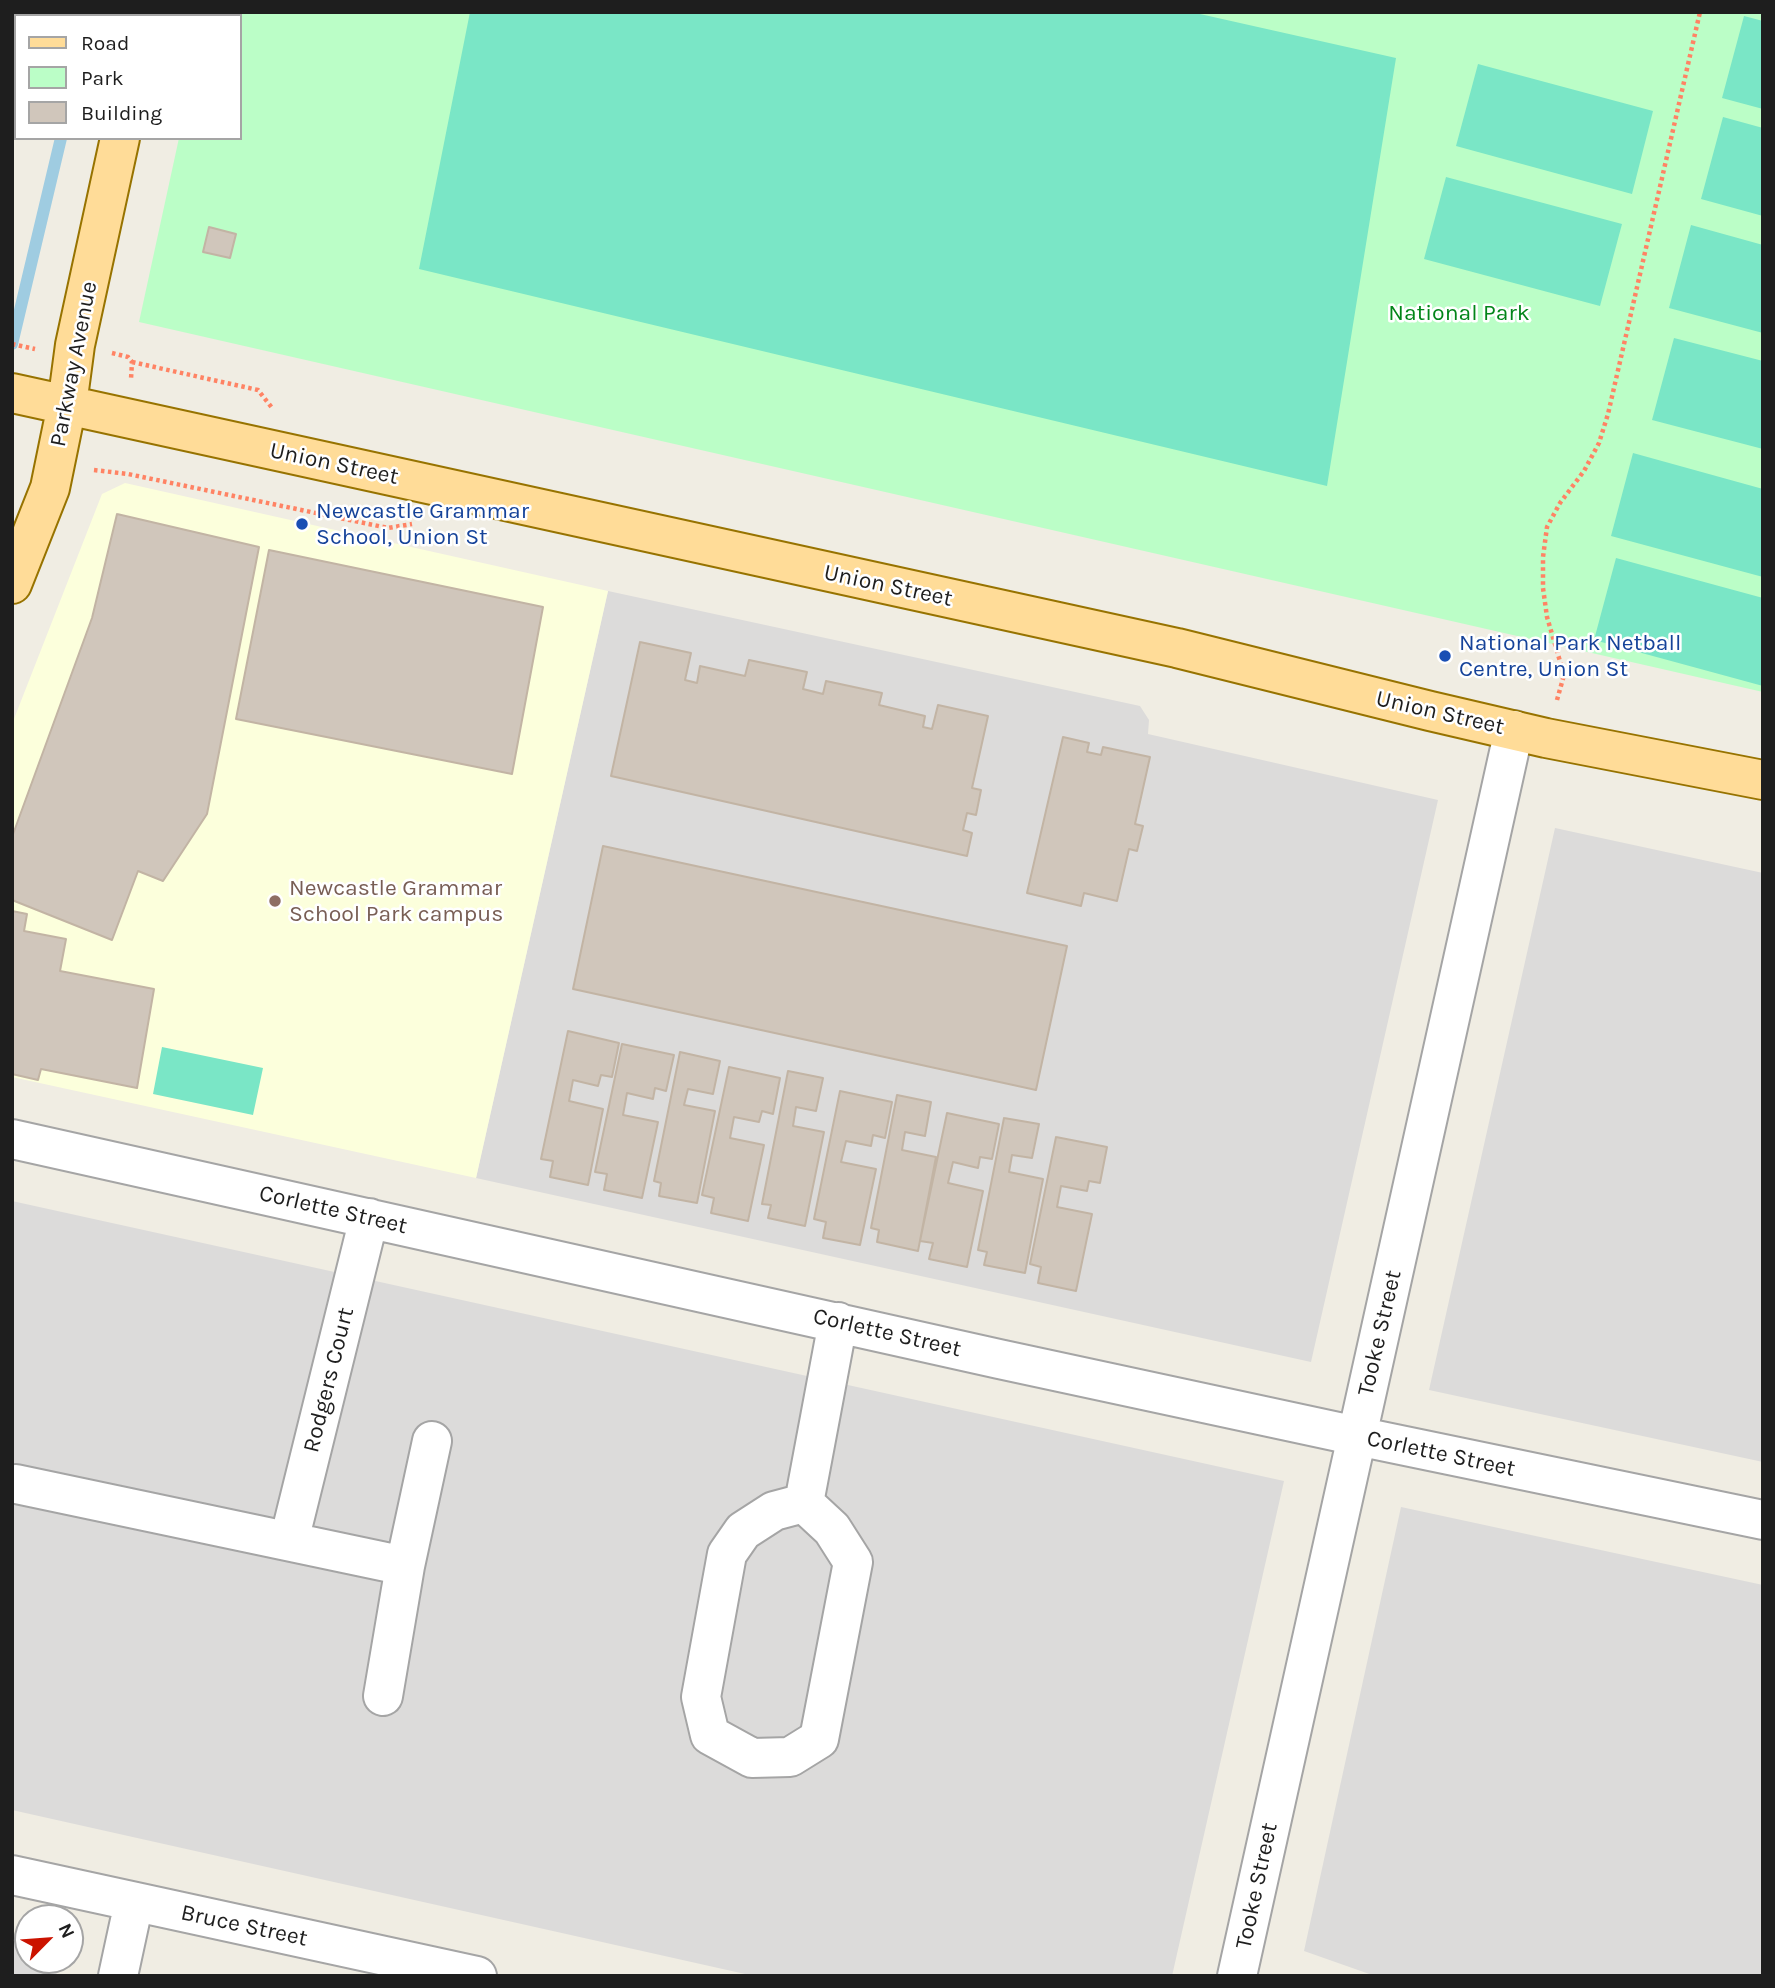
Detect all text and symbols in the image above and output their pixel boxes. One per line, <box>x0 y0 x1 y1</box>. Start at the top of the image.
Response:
legend <box>14 14 242 140</box>
text: Road <box>81 31 129 55</box>
text: Park <box>81 66 124 90</box>
text: Building <box>81 101 162 125</box>
street label: Parkway Avenue <box>44 279 104 449</box>
park label: National Park <box>1388 299 1530 327</box>
street label: Union Street <box>267 437 401 491</box>
place label: Newcastle Grammar School, Union St <box>316 497 529 551</box>
marker: Newcastle Grammar School, Union St <box>294 516 310 532</box>
street label: Union Street <box>821 559 955 613</box>
place label: National Park Netball Centre, Union St <box>1459 629 1681 683</box>
marker: National Park Netball Centre, Union St <box>1437 648 1453 664</box>
street label: Union Street <box>1373 685 1507 741</box>
place label: Newcastle Grammar School Park campus <box>289 874 503 928</box>
marker: Newcastle Grammar School Park campus <box>267 893 283 909</box>
street label: Corlette Street <box>256 1180 410 1240</box>
street label: Tooke Street <box>1352 1267 1408 1399</box>
street label: Corlette Street <box>810 1303 964 1363</box>
street label: Rodgers Court <box>298 1305 360 1455</box>
street label: Corlette Street <box>1364 1425 1518 1483</box>
street label: Tooke Street <box>1230 1820 1284 1952</box>
street label: Bruce Street <box>178 1899 310 1953</box>
north arrow <box>14 1904 84 1974</box>
text: N <box>53 1920 79 1942</box>

